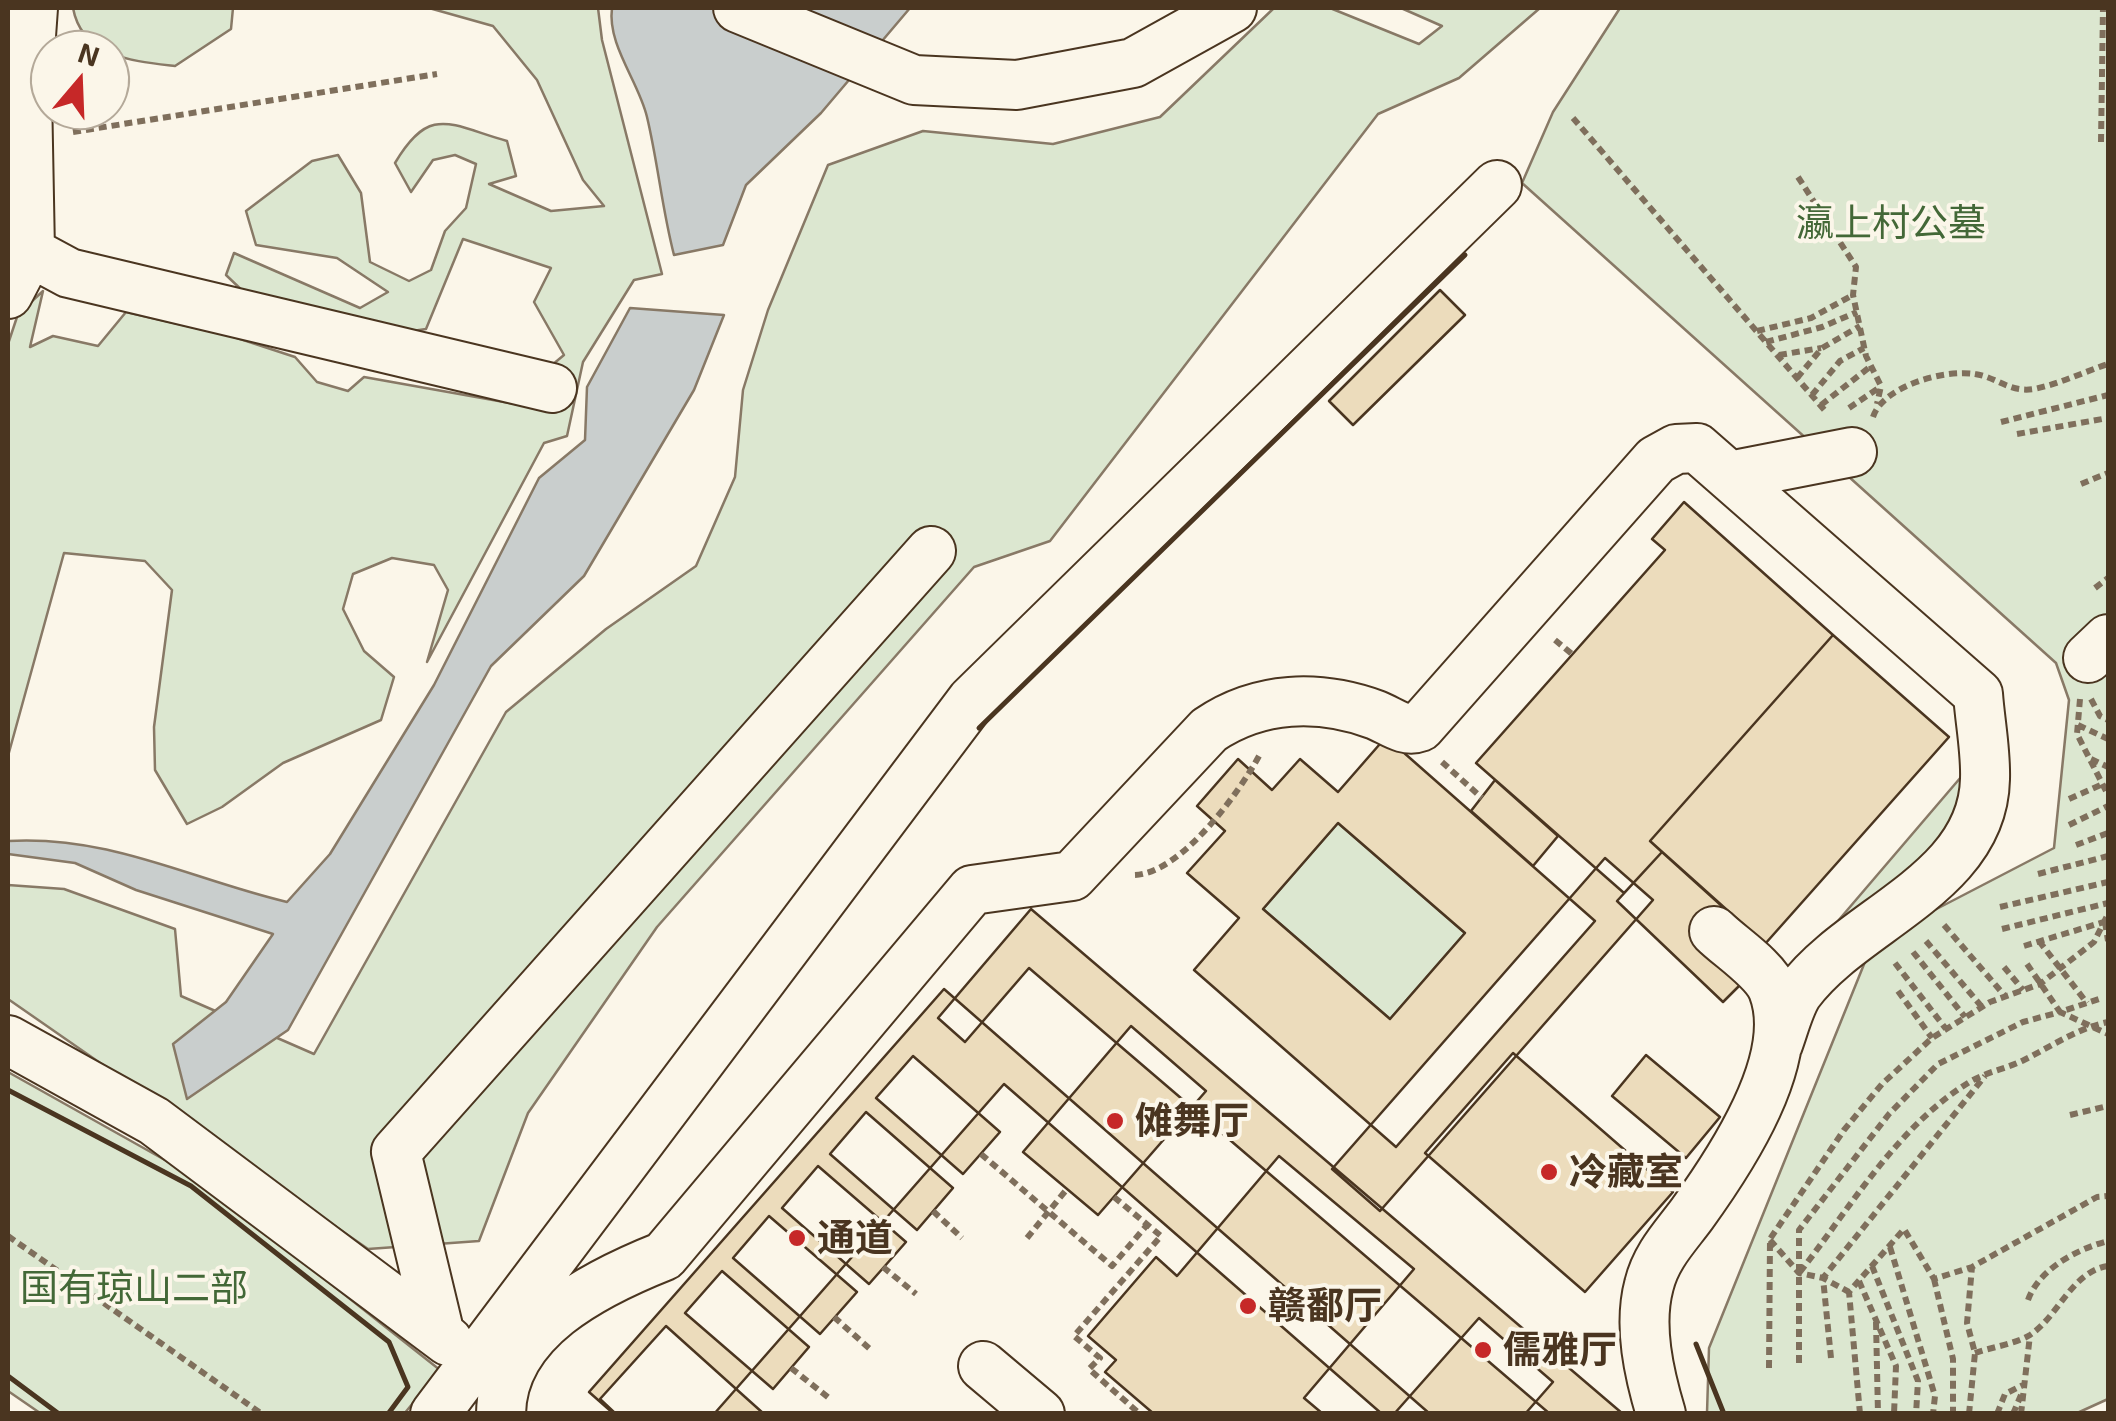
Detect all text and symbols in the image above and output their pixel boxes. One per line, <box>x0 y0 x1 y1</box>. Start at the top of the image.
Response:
north arrow <box>30 30 130 130</box>
text: N <box>74 34 104 73</box>
park label: 瀛上村公墓 <box>1796 200 1986 246</box>
place label: 傩舞厅 <box>1135 1098 1249 1144</box>
marker: 傩舞厅 <box>1104 1110 1126 1132</box>
place label: 冷藏室 <box>1569 1149 1683 1195</box>
marker: 冷藏室 <box>1538 1161 1560 1183</box>
place label: 通道 <box>817 1215 893 1261</box>
marker: 通道 <box>786 1227 808 1249</box>
park label: 国有琼山二部 <box>20 1265 248 1311</box>
place label: 赣鄱厅 <box>1268 1283 1382 1329</box>
marker: 赣鄱厅 <box>1237 1295 1259 1317</box>
place label: 儒雅厅 <box>1503 1327 1617 1373</box>
marker: 儒雅厅 <box>1472 1339 1494 1361</box>

